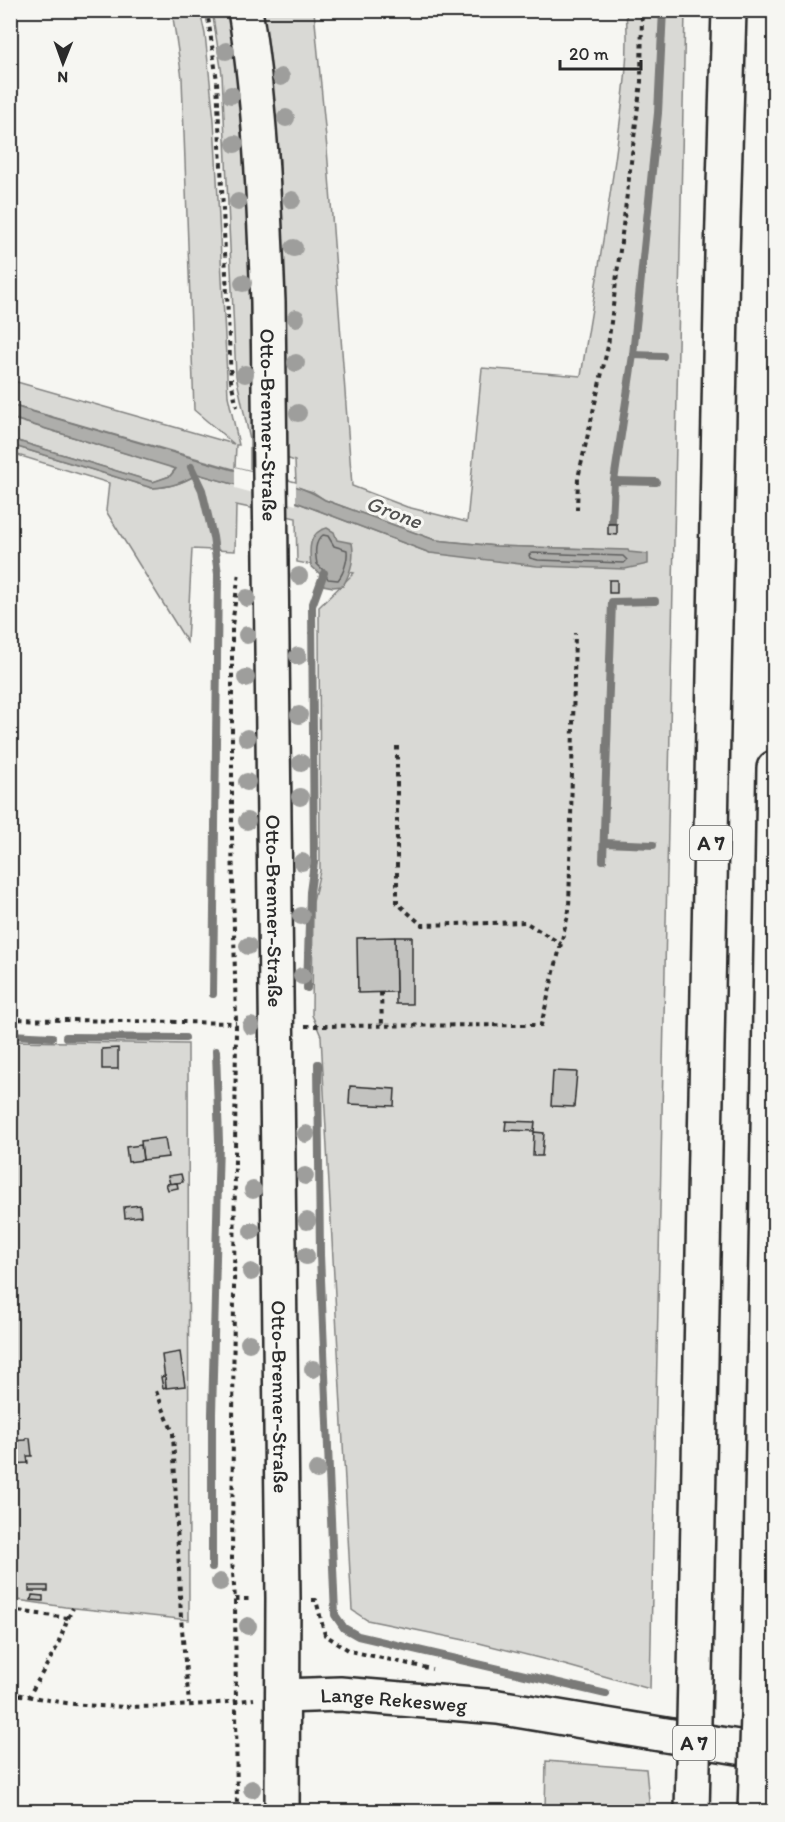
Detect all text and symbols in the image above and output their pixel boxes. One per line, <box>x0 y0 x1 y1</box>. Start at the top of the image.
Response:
north arrow <box>33 33 93 93</box>
scale bar <box>560 33 641 71</box>
text: 20 m <box>569 43 609 65</box>
text: N <box>57 68 68 87</box>
street label: Otto-Brenner-Straße <box>256 328 283 522</box>
water label: Grone <box>362 489 427 535</box>
street label: Otto-Brenner-Straße <box>261 814 289 1008</box>
road number: A 7 <box>690 826 732 860</box>
street label: Otto-Brenner-Straße <box>267 1300 294 1494</box>
street label: Lange Rekesweg <box>320 1681 468 1717</box>
road number: A 7 <box>673 1726 715 1760</box>

